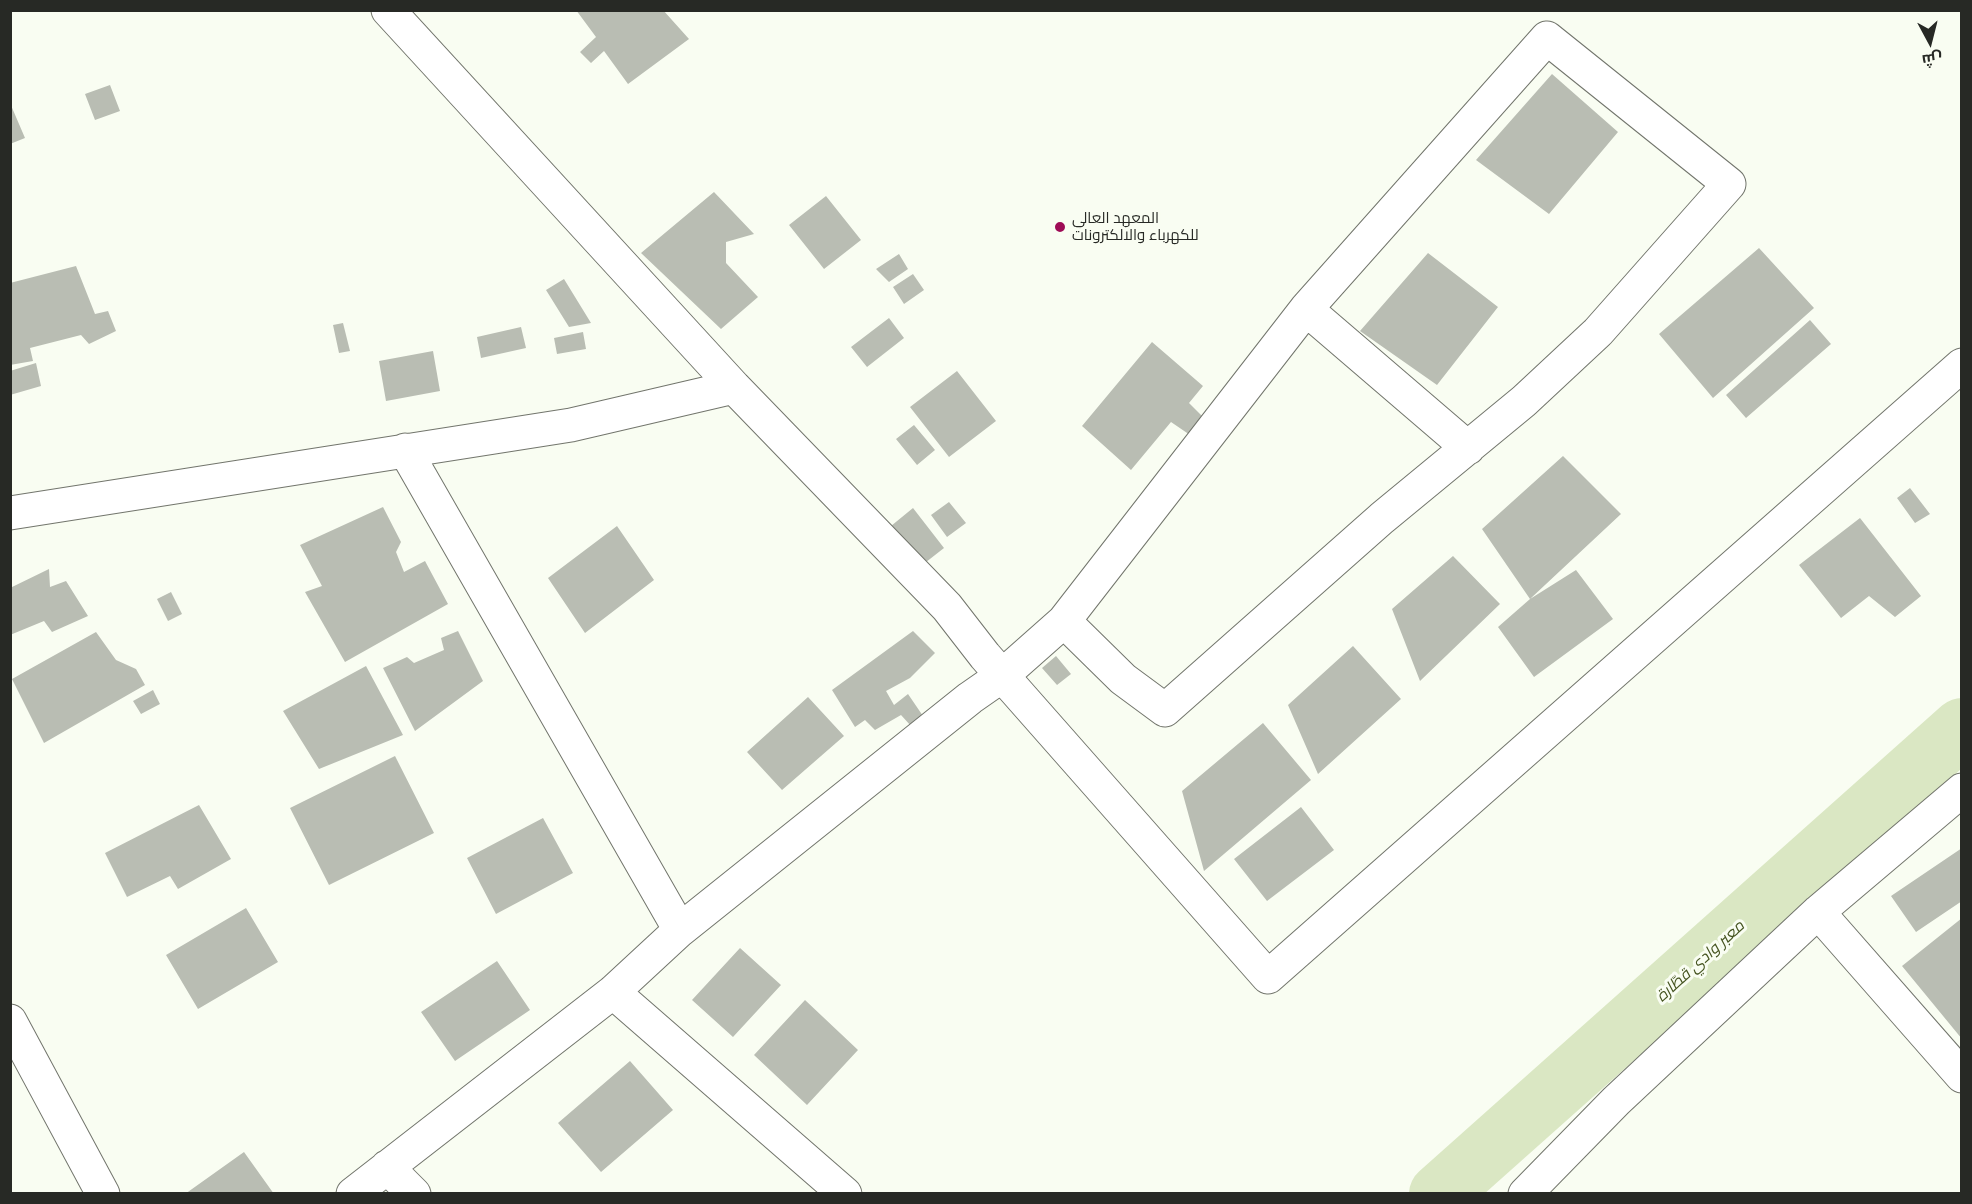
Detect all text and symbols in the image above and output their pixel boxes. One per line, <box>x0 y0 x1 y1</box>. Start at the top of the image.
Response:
north arrow <box>1900 12 1960 72</box>
text: ش <box>1921 50 1944 71</box>
place label: المعهد العالي للكهرباء والالكترونات <box>1072 209 1199 244</box>
marker: المعهد العالي للكهرباء والالكترونات <box>1053 220 1067 234</box>
water label: معبر وادي قطّارة <box>1652 916 1748 1006</box>

